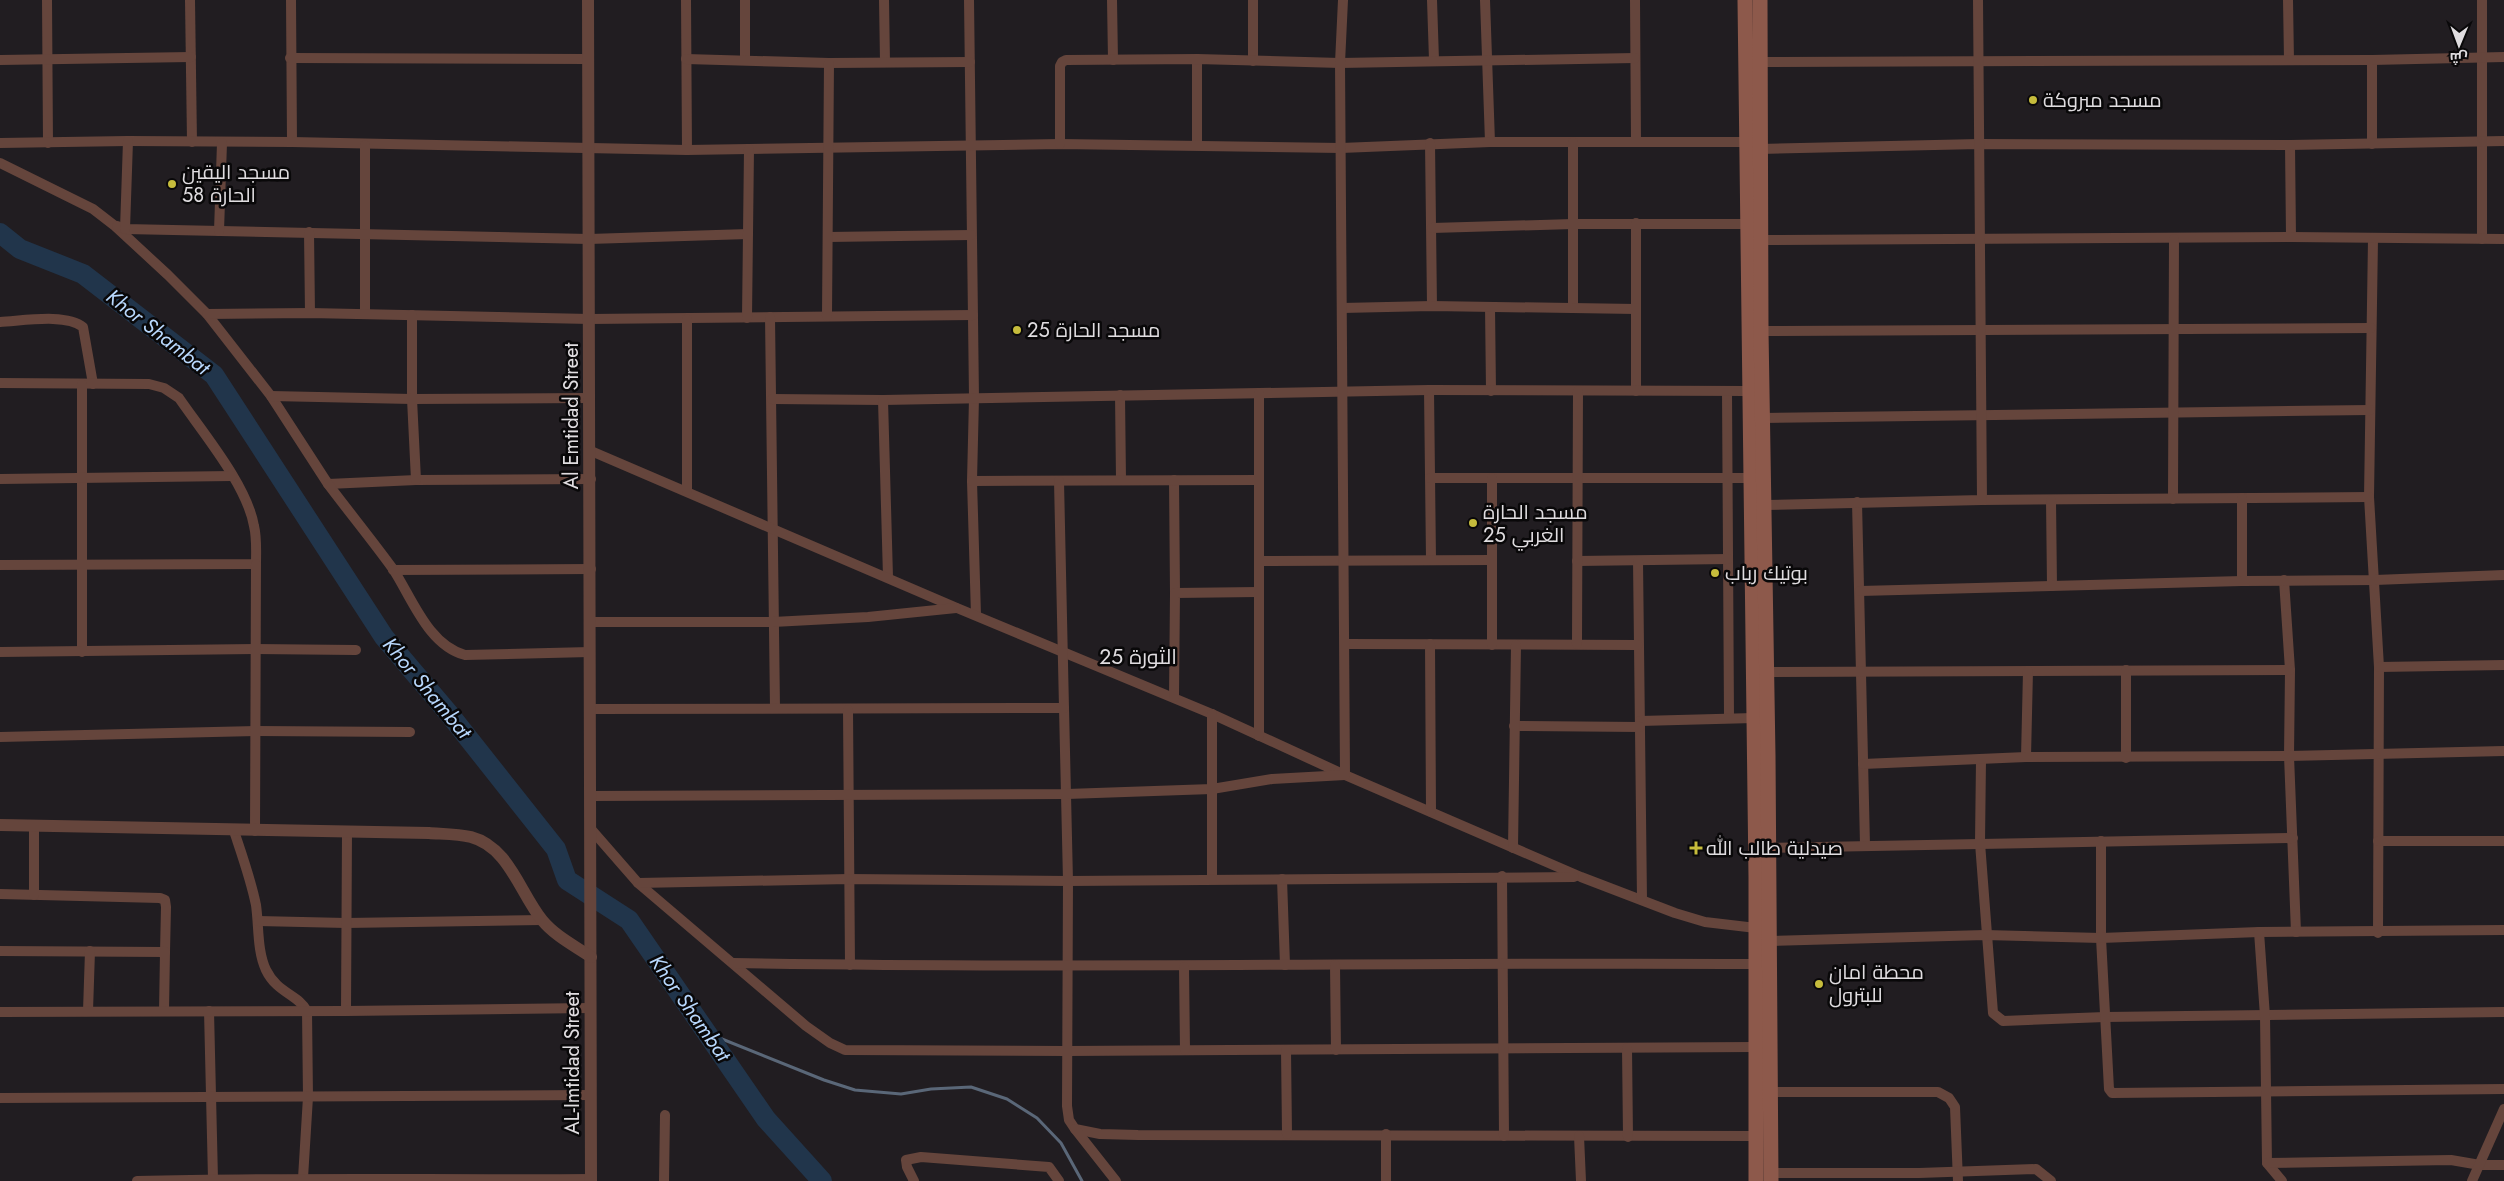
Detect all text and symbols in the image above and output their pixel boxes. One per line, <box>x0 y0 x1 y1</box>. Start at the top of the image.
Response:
north arrow <box>2434 20 2484 70</box>
text: ش <box>2450 48 2468 68</box>
place label: مسجد مبروكة <box>2043 86 2161 115</box>
marker: مسجد مبروكة <box>2027 94 2039 106</box>
place label: مسجد اليقين الحارة 58 <box>182 158 290 210</box>
marker: مسجد اليقين الحارة 58 <box>166 178 178 190</box>
water label: Khor Shambat <box>100 282 217 383</box>
place label: مسجد الحارة 25 <box>1027 316 1160 345</box>
marker: مسجد الحارة 25 <box>1011 324 1023 336</box>
street label: Al Emtidad Street <box>557 343 586 489</box>
place label: مسجد الحارة 25 الغربي <box>1483 498 1588 551</box>
marker: مسجد الحارة 25 الغربي <box>1467 517 1479 529</box>
place label: بوتيك رباب <box>1725 559 1808 588</box>
marker: بوتيك رباب <box>1709 567 1721 579</box>
water label: Khor Shambat <box>376 631 479 746</box>
district label: الثورة 25 <box>1099 642 1177 672</box>
place label: صيدلية طالب الله <box>1706 834 1843 863</box>
marker: صيدلية طالب الله <box>1690 842 1702 854</box>
water label: Khor Shambat <box>642 949 739 1068</box>
place label: محطة امان للبترول <box>1829 958 1924 1010</box>
marker: محطة امان للبترول <box>1813 978 1825 990</box>
street label: AL-Imtidad Street <box>558 991 587 1135</box>

